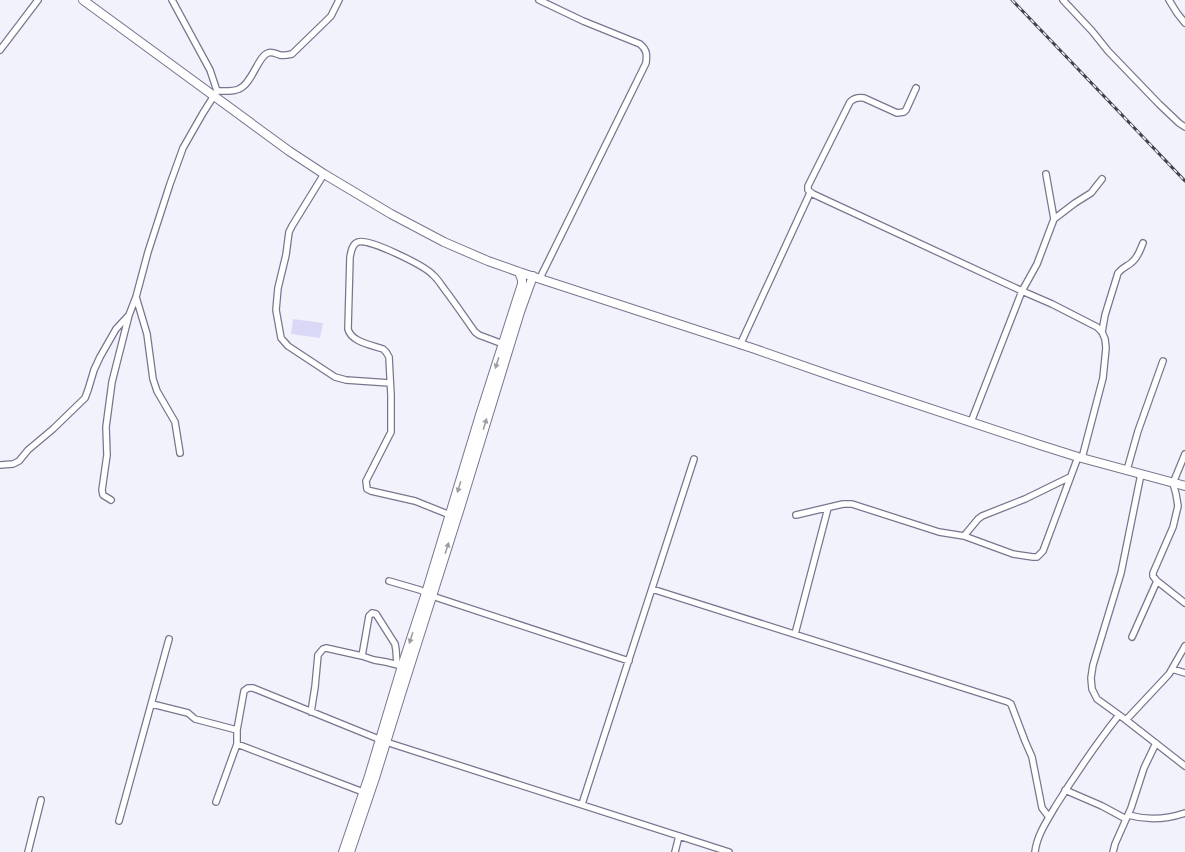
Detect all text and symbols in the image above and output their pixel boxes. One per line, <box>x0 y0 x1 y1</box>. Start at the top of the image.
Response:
one-way arrow <box>494 357 500 369</box>
one-way arrow <box>483 418 489 430</box>
one-way arrow <box>456 482 462 494</box>
one-way arrow <box>445 542 451 554</box>
one-way arrow <box>408 632 414 644</box>

